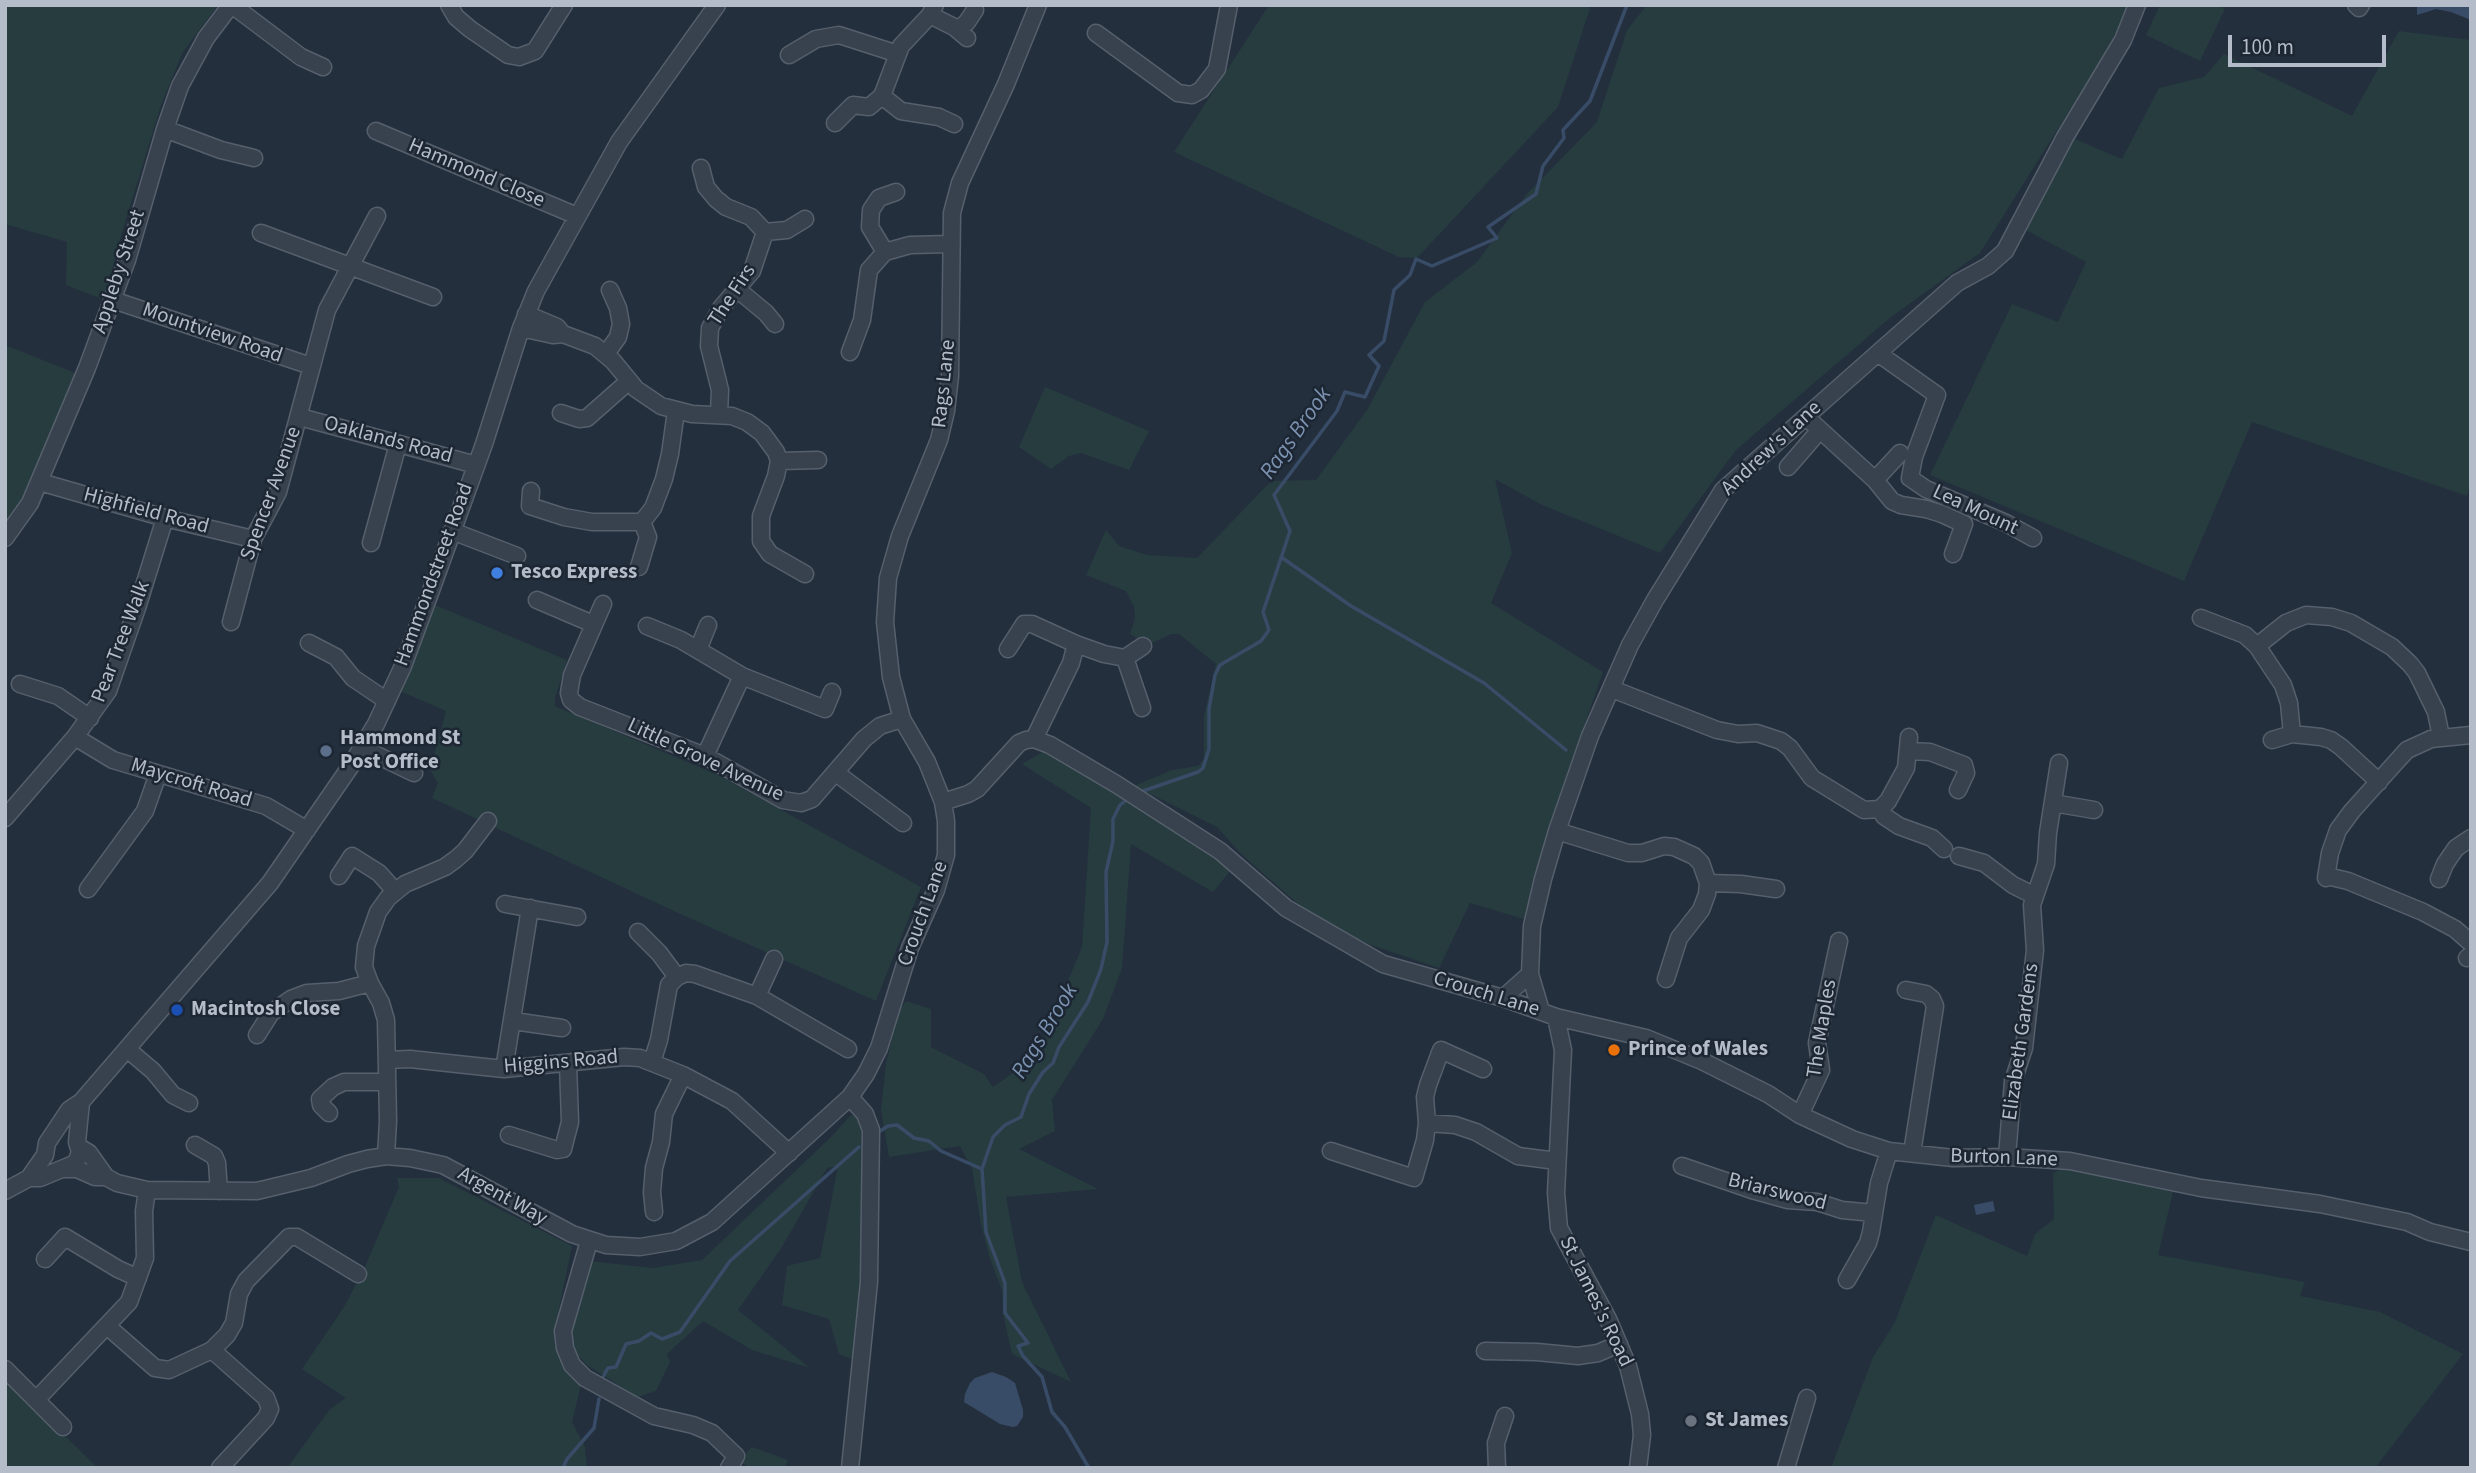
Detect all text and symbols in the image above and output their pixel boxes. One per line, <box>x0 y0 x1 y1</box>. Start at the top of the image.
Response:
scale bar <box>2231 21 2388 65</box>
text: 100 m <box>2241 32 2294 62</box>
street label: Hammond Close <box>404 134 548 214</box>
street label: Appleby Street <box>88 207 152 337</box>
street label: The Firs <box>704 260 762 332</box>
street label: Mountview Road <box>139 298 285 370</box>
street label: Rags Lane <box>928 339 962 429</box>
water label: Rags Brook <box>1255 383 1339 485</box>
street label: Andrew's Lane <box>1717 396 1827 502</box>
street label: Oaklands Road <box>321 412 455 470</box>
street label: Spencer Avenue <box>236 424 308 564</box>
street label: Hammondstreet Road <box>390 480 480 670</box>
street label: Lea Mount <box>1928 480 2022 542</box>
street label: Highfield Road <box>81 483 211 541</box>
place label: Tesco Express <box>511 560 637 586</box>
marker: Tesco Express <box>489 565 505 581</box>
street label: Pear Tree Walk <box>87 578 157 706</box>
street label: Little Grove Avenue <box>623 714 787 808</box>
place label: Hammond St Post Office <box>340 726 460 776</box>
marker: Hammond St Post Office <box>318 743 334 759</box>
street label: Maycroft Road <box>127 754 255 814</box>
street label: Crouch Lane <box>893 858 955 970</box>
street label: Elizabeth Gardens <box>1999 962 2045 1122</box>
street label: Crouch Lane <box>1430 967 1542 1023</box>
street label: The Maples <box>1803 978 1843 1080</box>
water label: Rags Brook <box>1007 979 1085 1085</box>
place label: Macintosh Close <box>191 997 340 1023</box>
marker: Macintosh Close <box>169 1002 185 1018</box>
place label: Prince of Wales <box>1628 1037 1768 1063</box>
marker: Prince of Wales <box>1606 1042 1622 1058</box>
street label: Higgins Road <box>503 1045 619 1081</box>
street label: Burton Lane <box>1950 1145 2058 1173</box>
street label: Argent Way <box>453 1162 551 1232</box>
street label: Briarswood <box>1725 1169 1829 1217</box>
street label: St James's Road <box>1553 1233 1637 1371</box>
place label: St James <box>1705 1408 1788 1434</box>
marker: St James <box>1683 1413 1699 1429</box>

